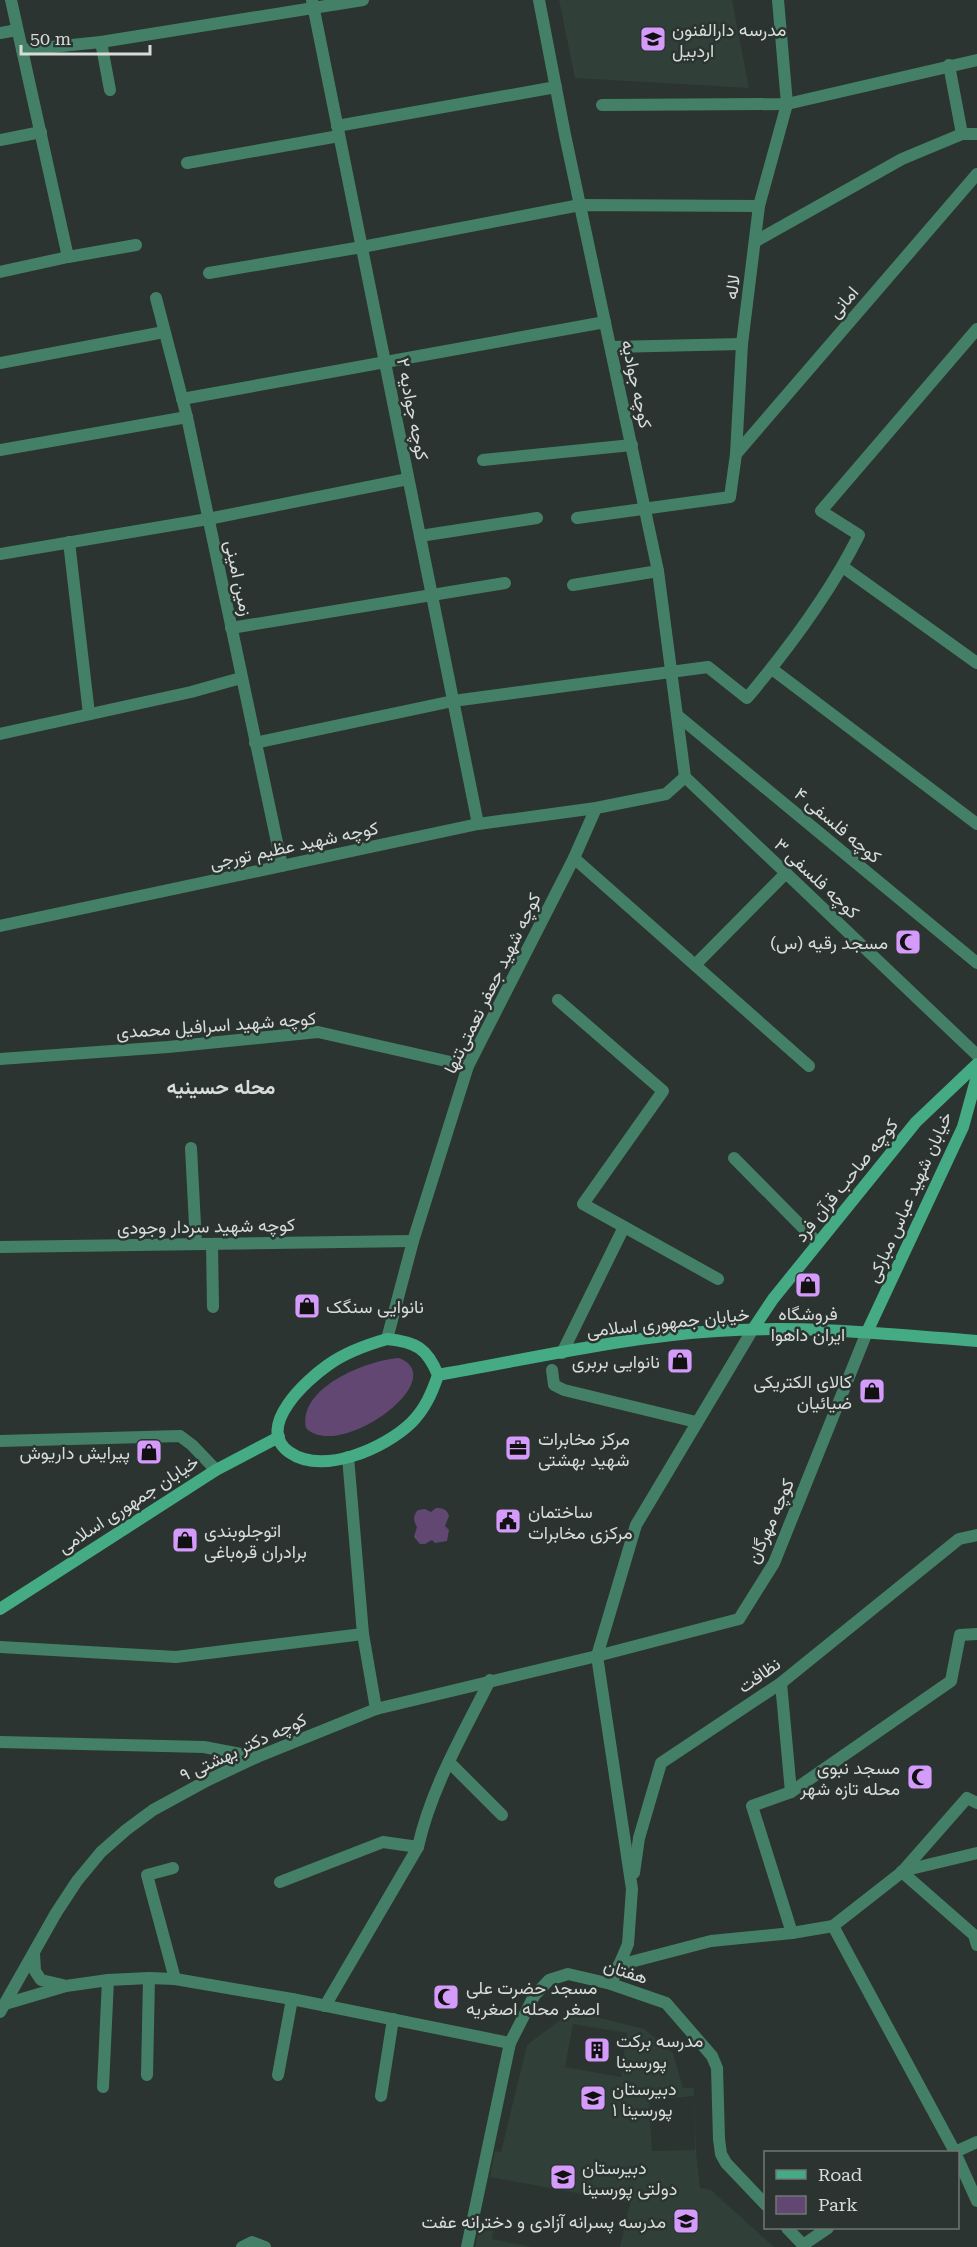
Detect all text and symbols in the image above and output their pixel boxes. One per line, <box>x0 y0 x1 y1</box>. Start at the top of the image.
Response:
scale bar <box>21 18 150 56</box>
place label: مدرسه دارالفنون اردبیل <box>672 19 786 62</box>
school or university icon: مدرسه دارالفنون اردبیل <box>638 24 668 54</box>
text: 50 m <box>30 28 71 49</box>
street label: لاله <box>720 273 744 301</box>
street label: امانی <box>823 282 863 323</box>
street label: کوچه جوادیه <box>615 338 657 430</box>
street label: کوچه جوادیه ۲ <box>391 356 433 462</box>
street label: زمین امینی <box>220 538 257 618</box>
street label: کوچه فلسفی ۴ <box>789 783 886 869</box>
street label: کوچه شهید عظیم تورجی <box>208 817 381 875</box>
street label: کوچه فلسفی ۳ <box>769 833 864 924</box>
street label: کوچه شهید جعفر نعمتی‌تنها <box>439 889 547 1078</box>
mosque icon: مسجد رقیه (س) <box>893 927 923 957</box>
place label: مسجد رقیه (س) <box>770 932 888 954</box>
street label: کوچه شهید اسرافیل محمدی <box>115 1008 317 1044</box>
district label: محله حسینیه <box>167 1075 276 1099</box>
street label: خیابان شهید عباس مبارکی <box>862 1108 957 1286</box>
street label: کوچه صاحب قرآن فرد <box>790 1114 904 1247</box>
street label: کوچه شهید سردار وجودی <box>117 1214 295 1240</box>
shop icon: فروشگاه ایران داهوا <box>793 1270 823 1300</box>
shop icon: نانوایی سنگک <box>292 1291 322 1321</box>
place label: نانوایی سنگک <box>326 1296 424 1318</box>
street label: خیابان جمهوری اسلامی <box>586 1303 751 1342</box>
place label: فروشگاه ایران داهوا <box>771 1303 845 1346</box>
shop icon: نانوایی بربری <box>665 1346 695 1376</box>
place label: نانوایی بربری <box>572 1351 660 1373</box>
place label: کالای الکتریکی ضیائیان <box>753 1371 852 1413</box>
shop icon: کالای الکتریکی ضیائیان <box>857 1376 887 1406</box>
place label: مرکز مخابرات شهید بهشتی <box>538 1428 630 1471</box>
office icon: مرکز مخابرات شهید بهشتی <box>503 1433 533 1463</box>
shop icon: پیرایش داریوش <box>134 1437 164 1467</box>
place label: پیرایش داریوش <box>20 1442 130 1465</box>
street label: خیابان جمهوری اسلامی <box>54 1451 203 1558</box>
street label: کوچه مهرگان <box>742 1475 800 1568</box>
place label: ساختمان مرکزی مخابرات <box>528 1501 633 1544</box>
public building icon: ساختمان مرکزی مخابرات <box>493 1506 523 1536</box>
place label: اتوجلوبندی برادران قره‌باغی <box>204 1520 307 1563</box>
shop icon: اتوجلوبندی برادران قره‌باغی <box>170 1525 200 1555</box>
street label: نظافت <box>734 1653 784 1697</box>
street label: کوچه دکتر بهشتی ۹ <box>176 1709 310 1787</box>
place label: مسجد نبوی محله تازه شهر <box>799 1757 900 1800</box>
mosque icon: مسجد نبوی محله تازه شهر <box>905 1762 935 1792</box>
street label: هفتان <box>601 1954 651 1988</box>
place label: مسجد حضرت علی اصغر محله اصغریه <box>466 1977 600 2020</box>
mosque icon: مسجد حضرت علی اصغر محله اصغریه <box>431 1982 461 2012</box>
place label: مدرسه برکت پورسینا <box>616 2030 703 2074</box>
building icon: مدرسه برکت پورسینا <box>582 2035 612 2065</box>
place label: دبیرستان پورسینا ۱ <box>612 2078 677 2122</box>
school or university icon: دبیرستان پورسینا ۱ <box>578 2083 608 2113</box>
legend <box>764 2151 959 2229</box>
place label: دبیرستان دولتی پورسینا <box>582 2157 677 2201</box>
school or university icon: دبیرستان دولتی پورسینا <box>548 2162 578 2192</box>
text: Road <box>818 2164 863 2185</box>
text: Park <box>818 2194 858 2215</box>
school or university icon: مدرسه پسرانه آزادی و دخترانه عفت <box>671 2206 701 2236</box>
place label: مدرسه پسرانه آزادی و دخترانه عفت <box>421 2211 666 2234</box>

